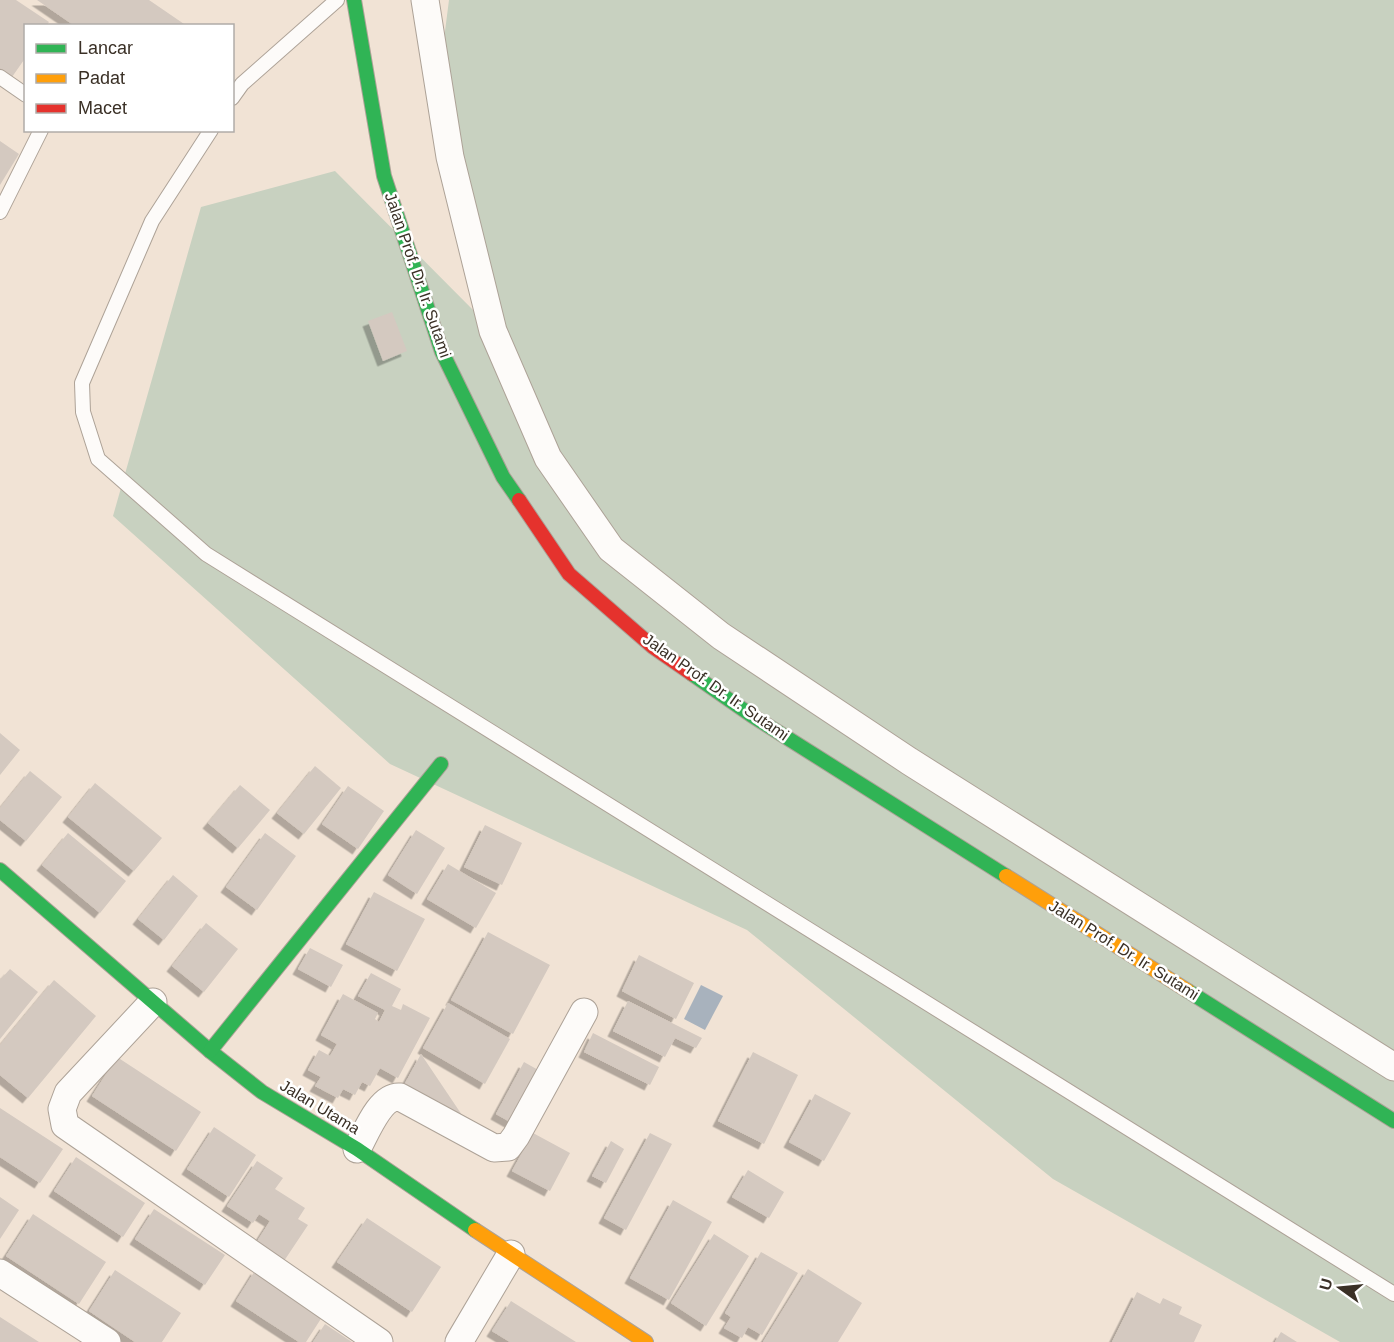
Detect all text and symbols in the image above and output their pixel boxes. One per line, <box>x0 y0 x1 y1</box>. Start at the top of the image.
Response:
legend <box>24 24 234 132</box>
text: Lancar <box>78 38 133 58</box>
text: Padat <box>78 68 125 88</box>
text: Macet <box>78 98 127 118</box>
street label: Jalan Prof. Dr. Ir. Sutami <box>382 190 454 360</box>
street label: Jalan Prof. Dr. Ir. Sutami <box>640 630 792 744</box>
street label: Jalan Prof. Dr. Ir. Sutami <box>1046 897 1202 1003</box>
street label: Jalan Utama <box>277 1077 363 1137</box>
north arrow <box>1310 1258 1370 1318</box>
text: U <box>1316 1276 1336 1292</box>

